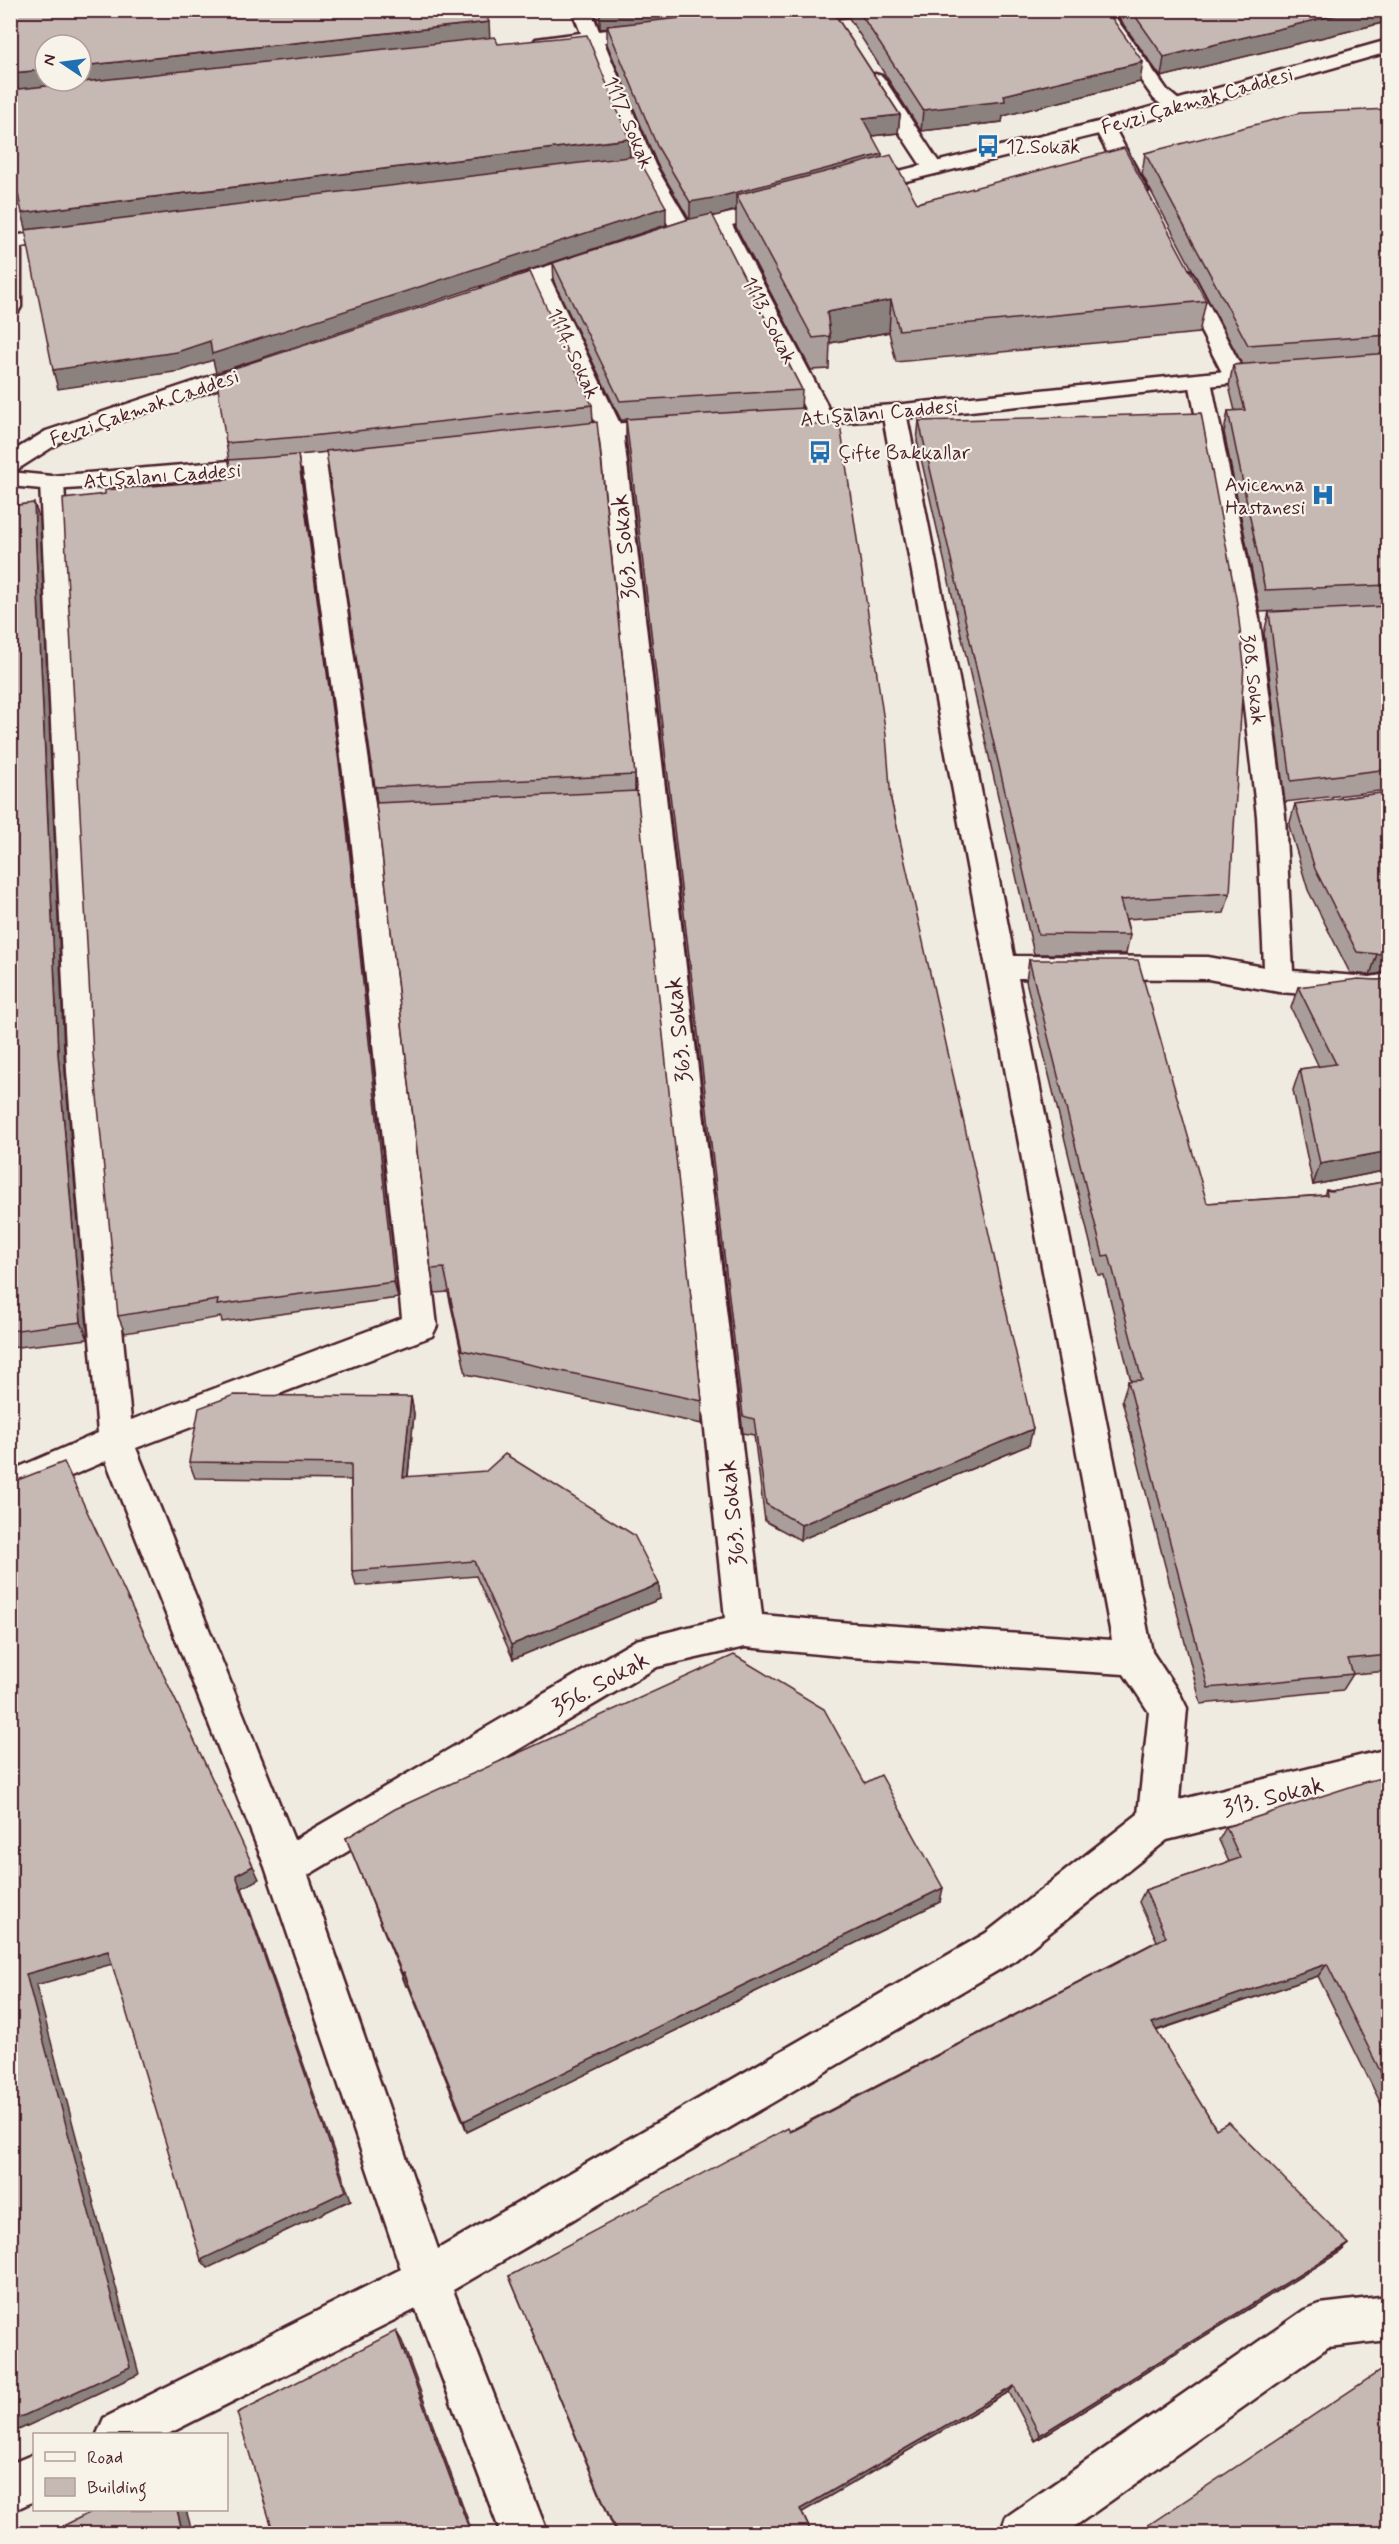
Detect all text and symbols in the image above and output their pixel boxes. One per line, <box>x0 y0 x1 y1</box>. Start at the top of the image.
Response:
north arrow <box>33 33 93 93</box>
text: N <box>38 52 61 68</box>
street label: Fevzi Çakmak Caddesi <box>1098 61 1297 142</box>
street label: 1117. Sokak <box>596 72 659 173</box>
bus stop icon: 12.Sokak <box>975 133 1001 159</box>
place label: 12.Sokak <box>1006 134 1080 161</box>
street label: 1113. Sokak <box>735 272 802 369</box>
street label: 1114. Sokak <box>540 304 605 403</box>
street label: Fevzi Çakmak Caddesi <box>46 363 243 453</box>
street label: Atışalanı Caddesi <box>799 393 959 434</box>
bus stop icon: Çifte Bakkallar <box>807 439 833 465</box>
place label: Çifte Bakkallar <box>838 440 971 467</box>
street label: Atışalanı Caddesi <box>82 458 242 495</box>
place label: Avicenna Hastanesi <box>1225 472 1305 522</box>
hospital icon: Avicenna Hastanesi <box>1310 482 1336 508</box>
street label: 363. Sokak <box>605 492 646 601</box>
street label: 308. Sokak <box>1234 632 1271 726</box>
street label: 363. Sokak <box>659 975 700 1084</box>
street label: 363. Sokak <box>713 1458 754 1567</box>
street label: 356. Sokak <box>546 1645 655 1724</box>
street label: 313. Sokak <box>1220 1770 1327 1825</box>
legend <box>33 2433 228 2511</box>
text: Road <box>87 2446 123 2470</box>
text: Building <box>87 2476 147 2502</box>

